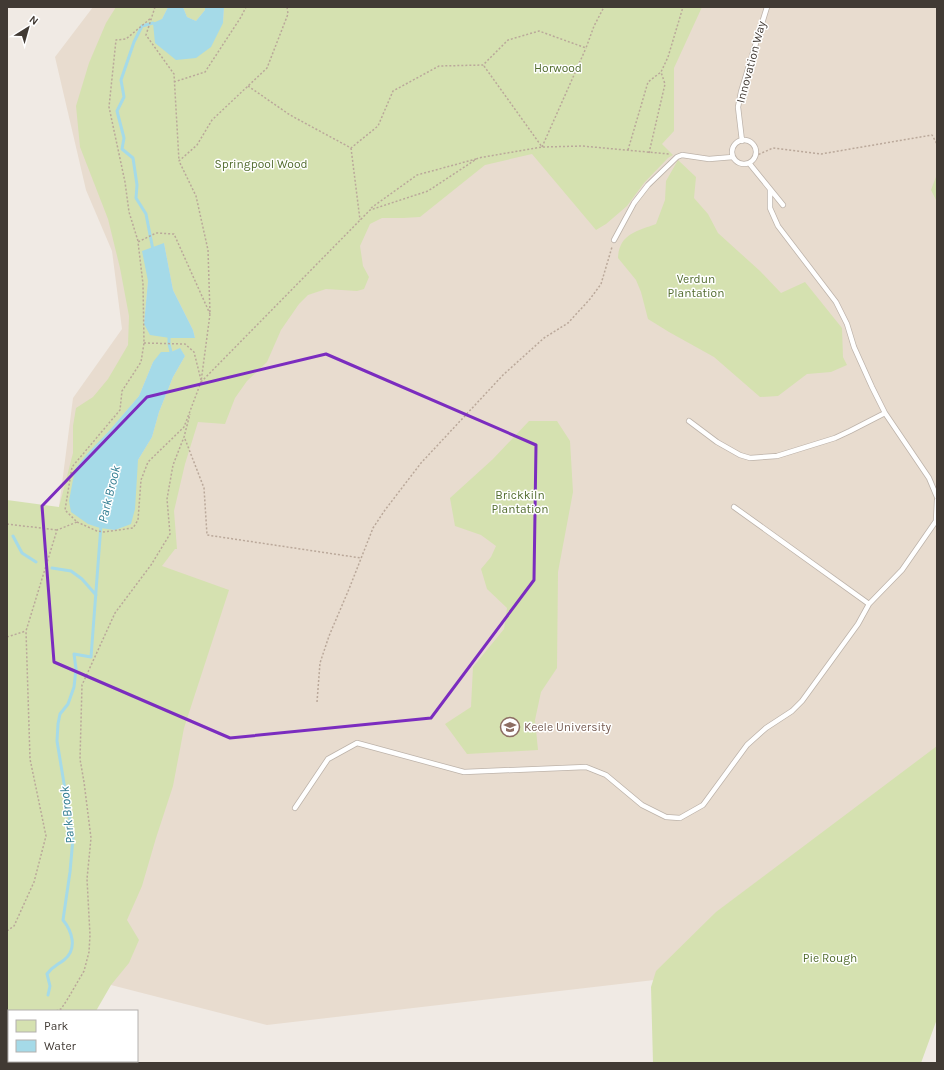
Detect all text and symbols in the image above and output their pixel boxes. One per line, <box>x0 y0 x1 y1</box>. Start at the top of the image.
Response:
north arrow <box>8 8 48 48</box>
text: N <box>27 13 41 28</box>
street label: Innovation Way <box>733 19 769 105</box>
park label: Horwood <box>534 61 582 75</box>
park label: Springpool Wood <box>214 157 308 171</box>
park label: Verdun Plantation <box>668 272 724 300</box>
water label: Park Brook <box>95 464 123 524</box>
park label: Brickkiln Plantation <box>492 488 548 516</box>
school or university icon: Keele University <box>499 716 521 738</box>
place label: Keele University <box>524 720 612 734</box>
water label: Park Brook <box>56 785 77 845</box>
park label: Pie Rough <box>803 951 857 965</box>
legend <box>8 1010 138 1062</box>
text: Park <box>44 1019 69 1033</box>
text: Water <box>44 1039 77 1053</box>

